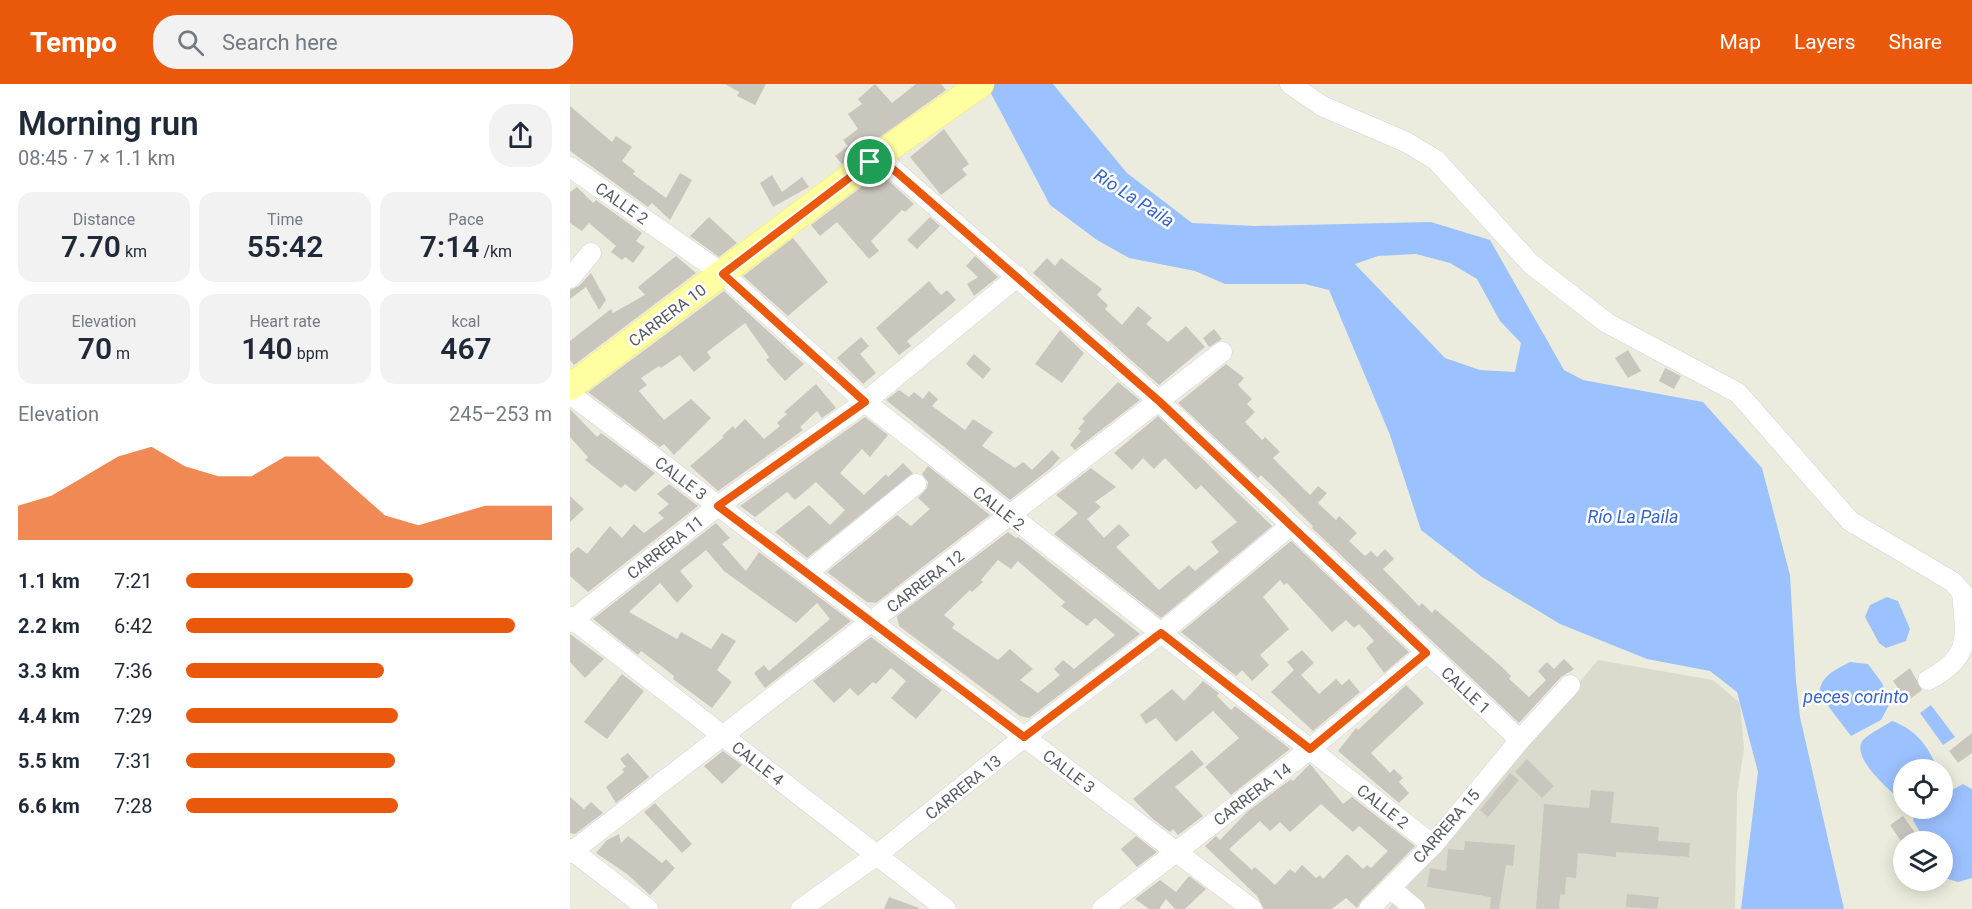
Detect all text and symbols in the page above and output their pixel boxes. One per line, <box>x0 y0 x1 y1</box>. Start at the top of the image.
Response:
search box <box>153 15 573 69</box>
text: Tempo <box>30 26 117 59</box>
icon: search <box>174 26 207 59</box>
text: Search here <box>222 30 338 55</box>
text: Map <box>1719 30 1761 54</box>
text: Layers <box>1794 30 1855 54</box>
text: Share <box>1888 30 1942 54</box>
text: Morning run <box>18 104 199 143</box>
button: share <box>489 104 552 167</box>
pin <box>844 136 895 187</box>
icon: arrive <box>853 145 886 178</box>
text: 08:45 · 7 × 1.1 km <box>18 146 175 170</box>
water label: Río La Paila <box>1090 164 1178 231</box>
street label: CALLE 2 <box>592 178 652 228</box>
text: Distance <box>73 210 135 229</box>
text: Time <box>267 210 303 229</box>
text: Pace <box>448 210 484 229</box>
text: 7.70 <box>61 229 121 264</box>
text: 55:42 <box>247 229 323 264</box>
text: 7:14 <box>420 229 479 264</box>
text: km <box>121 242 147 261</box>
text: /km <box>479 242 512 261</box>
street label: CARRERA 10 <box>625 280 710 351</box>
text: Elevation <box>72 312 136 331</box>
text: Heart rate <box>249 312 321 331</box>
text: kcal <box>452 312 480 331</box>
text: 70 <box>78 331 112 366</box>
text: 140 <box>241 331 293 366</box>
text: 467 <box>440 331 492 366</box>
text: m <box>112 344 130 363</box>
text: bpm <box>293 344 329 363</box>
text: Elevation <box>18 402 99 426</box>
text: 245–253 m <box>449 402 552 426</box>
street label: CALLE 3 <box>651 453 710 504</box>
street label: CALLE 2 <box>969 482 1028 534</box>
water label: Río La Paila <box>1587 506 1679 527</box>
street label: CARRERA 11 <box>623 512 707 583</box>
street label: CARRERA 12 <box>883 546 968 617</box>
text: 1.1 km <box>18 569 80 593</box>
text: 7:21 <box>114 569 153 593</box>
text: 2.2 km <box>18 614 80 638</box>
text: 6:42 <box>114 614 153 638</box>
text: 3.3 km <box>18 659 80 683</box>
text: 7:36 <box>114 659 153 683</box>
street label: CALLE 1 <box>1437 663 1494 718</box>
water label: peces corinto <box>1802 686 1909 707</box>
text: 4.4 km <box>18 704 80 728</box>
text: 7:29 <box>114 704 153 728</box>
street label: CALLE 4 <box>728 737 787 789</box>
street label: CALLE 3 <box>1039 746 1098 797</box>
text: 5.5 km <box>18 749 80 773</box>
text: 7:31 <box>114 749 153 773</box>
street label: CARRERA 13 <box>922 751 1005 824</box>
street label: CARRERA 14 <box>1210 759 1295 830</box>
map controls <box>1893 759 1953 891</box>
button: locate <box>1893 759 1953 819</box>
street label: CALLE 2 <box>1353 780 1412 832</box>
street label: CARRERA 15 <box>1409 785 1484 867</box>
text: 6.6 km <box>18 794 80 818</box>
text: 7:28 <box>114 794 153 818</box>
button: layers <box>1893 831 1953 891</box>

